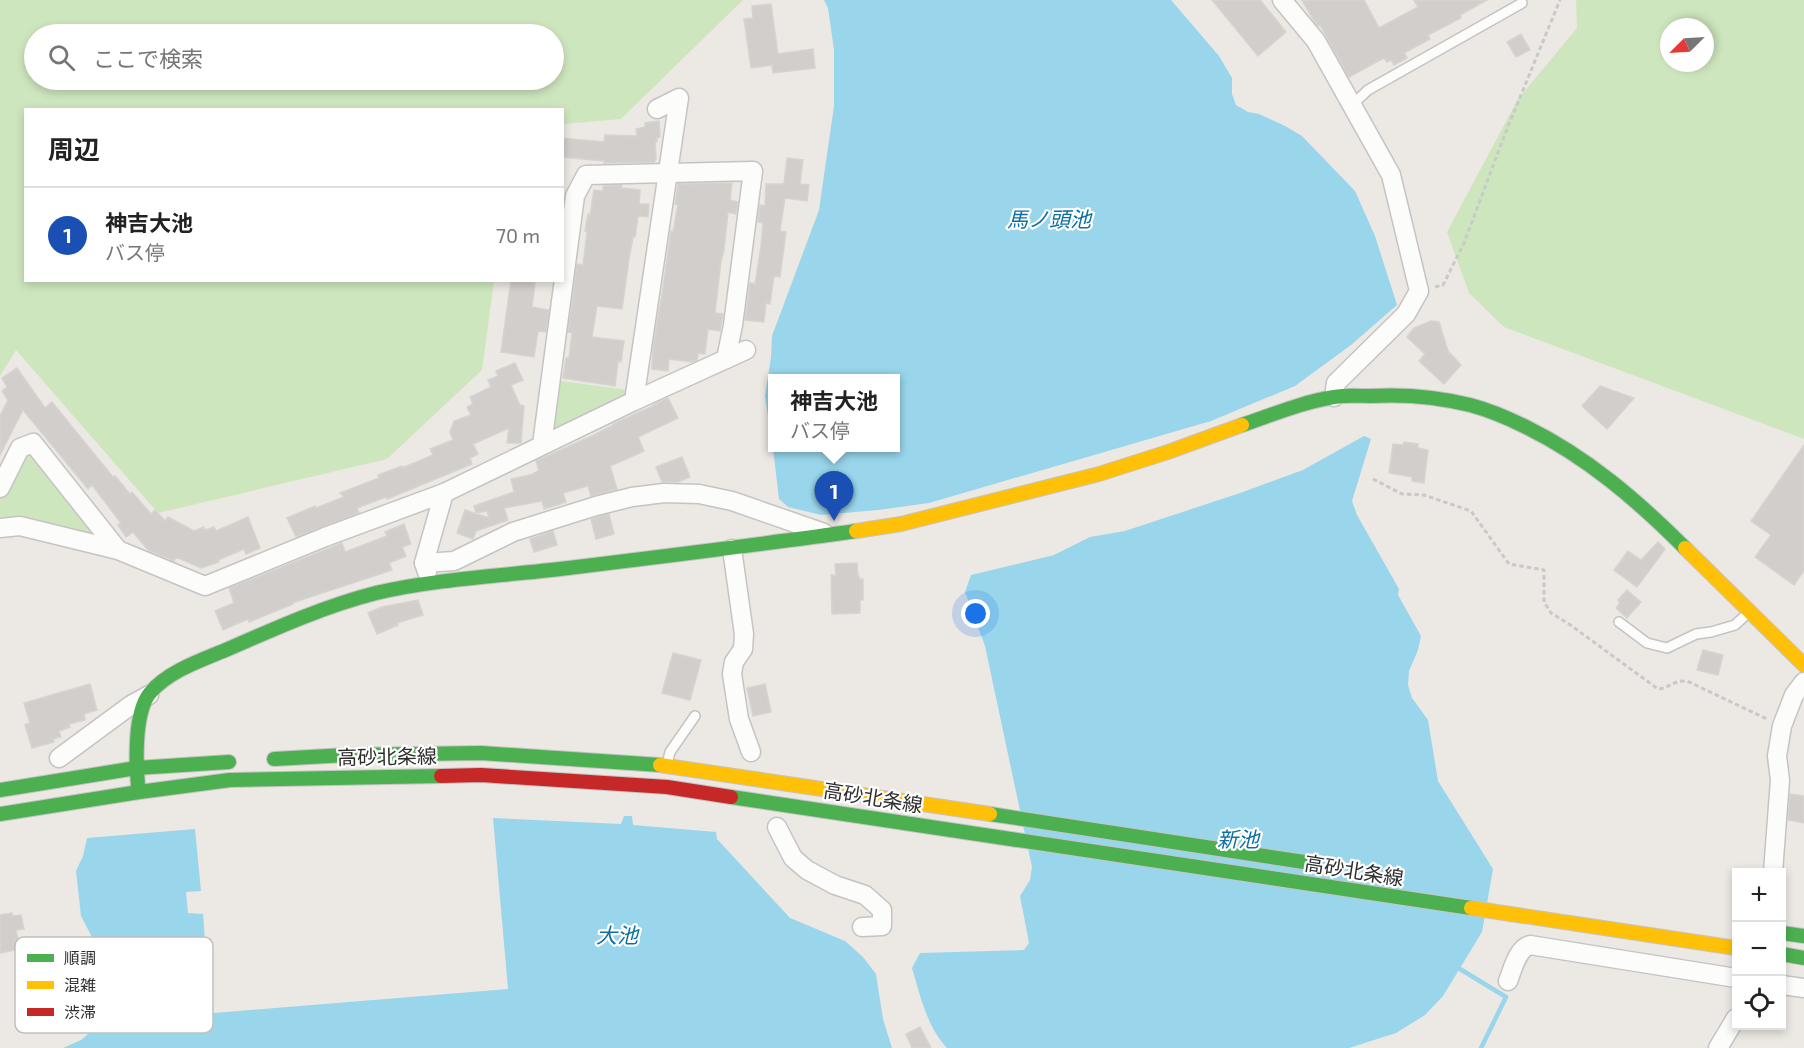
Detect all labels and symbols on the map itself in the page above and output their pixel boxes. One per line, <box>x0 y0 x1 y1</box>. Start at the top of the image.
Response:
north arrow <box>1660 18 1714 72</box>
water label: 馬ノ頭池 <box>1007 206 1093 231</box>
pin: 1 <box>814 472 854 521</box>
your location <box>961 599 990 628</box>
street label: 高砂北条線 <box>337 743 437 769</box>
street label: 高砂北条線 <box>822 777 924 817</box>
water label: 新池 <box>1217 826 1261 851</box>
street label: 高砂北条線 <box>1303 850 1405 890</box>
water label: 大池 <box>596 922 640 947</box>
legend <box>15 937 213 1033</box>
text: 順調 <box>64 948 96 967</box>
text: 混雑 <box>64 975 96 994</box>
text: 渋滞 <box>64 1002 96 1021</box>

